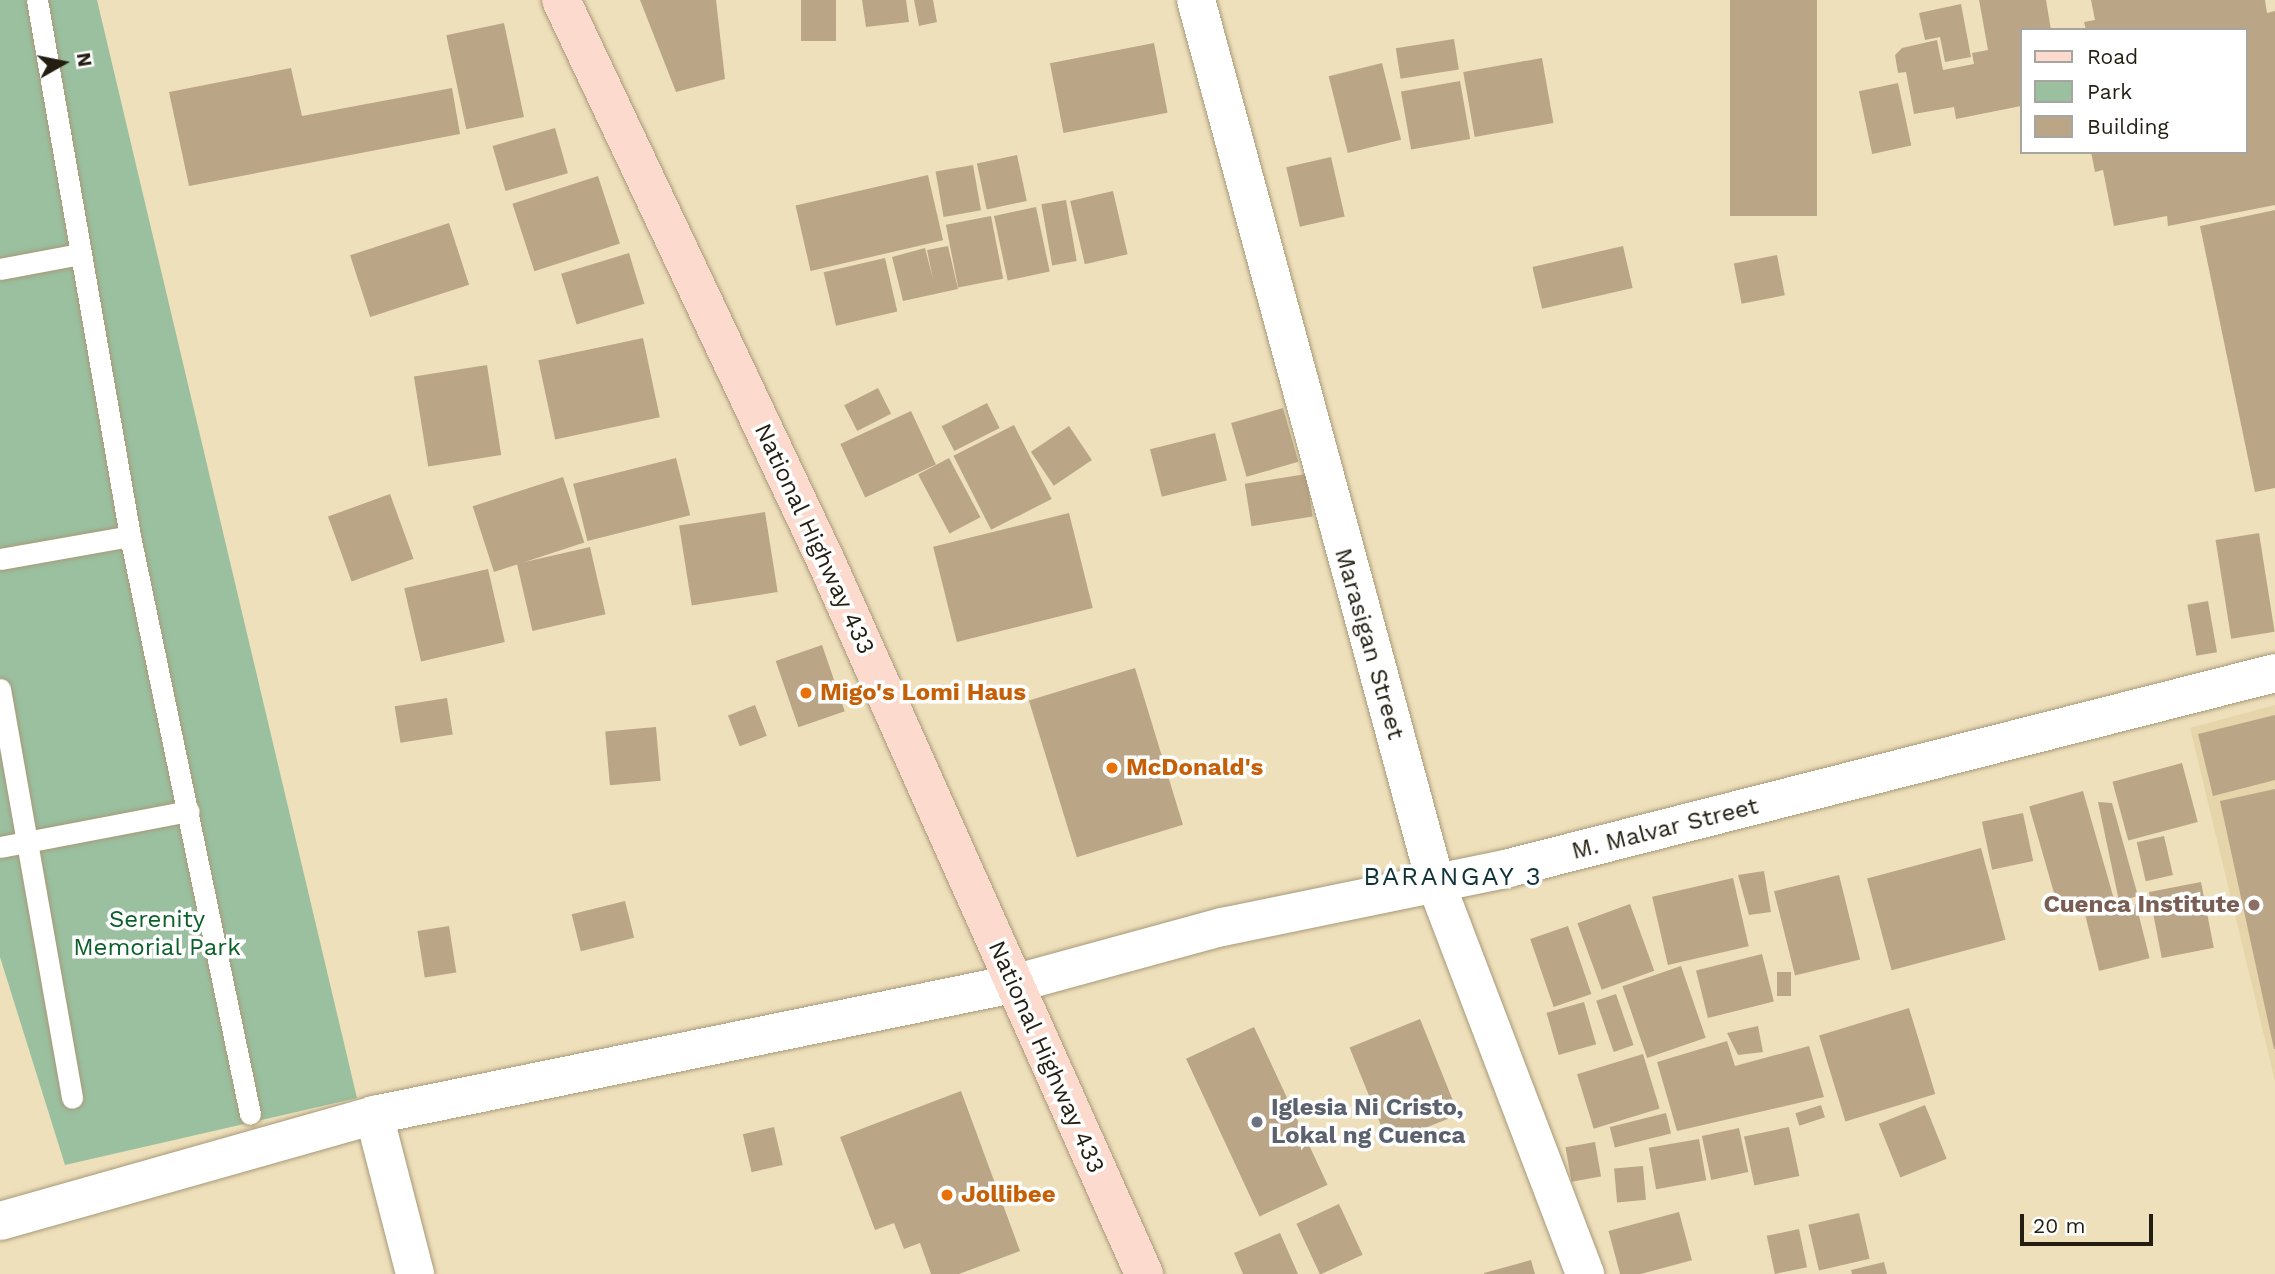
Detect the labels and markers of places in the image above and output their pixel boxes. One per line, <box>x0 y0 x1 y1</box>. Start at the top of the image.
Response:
place label: Migo's Lomi Haus <box>820 679 1026 707</box>
marker: Migo's Lomi Haus <box>798 685 814 701</box>
place label: McDonald's <box>1126 754 1263 782</box>
marker: McDonald's <box>1104 760 1120 776</box>
place label: Cuenca Institute <box>2043 891 2240 919</box>
marker: Cuenca Institute <box>2246 897 2262 913</box>
place label: Iglesia Ni Cristo, Lokal ng Cuenca <box>1271 1094 1466 1150</box>
marker: Iglesia Ni Cristo, Lokal ng Cuenca <box>1249 1114 1265 1130</box>
place label: Jollibee <box>961 1181 1056 1209</box>
marker: Jollibee <box>939 1187 955 1203</box>

